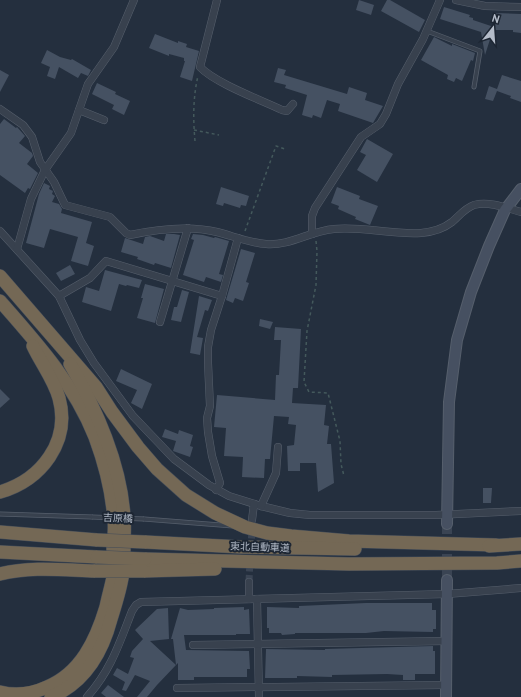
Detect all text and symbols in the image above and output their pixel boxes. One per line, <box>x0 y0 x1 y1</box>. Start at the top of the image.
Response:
north arrow <box>473 8 513 48</box>
text: N <box>490 11 501 26</box>
street label: 吉原橋 <box>103 511 133 525</box>
street label: 東北自動車道 <box>230 539 290 555</box>

